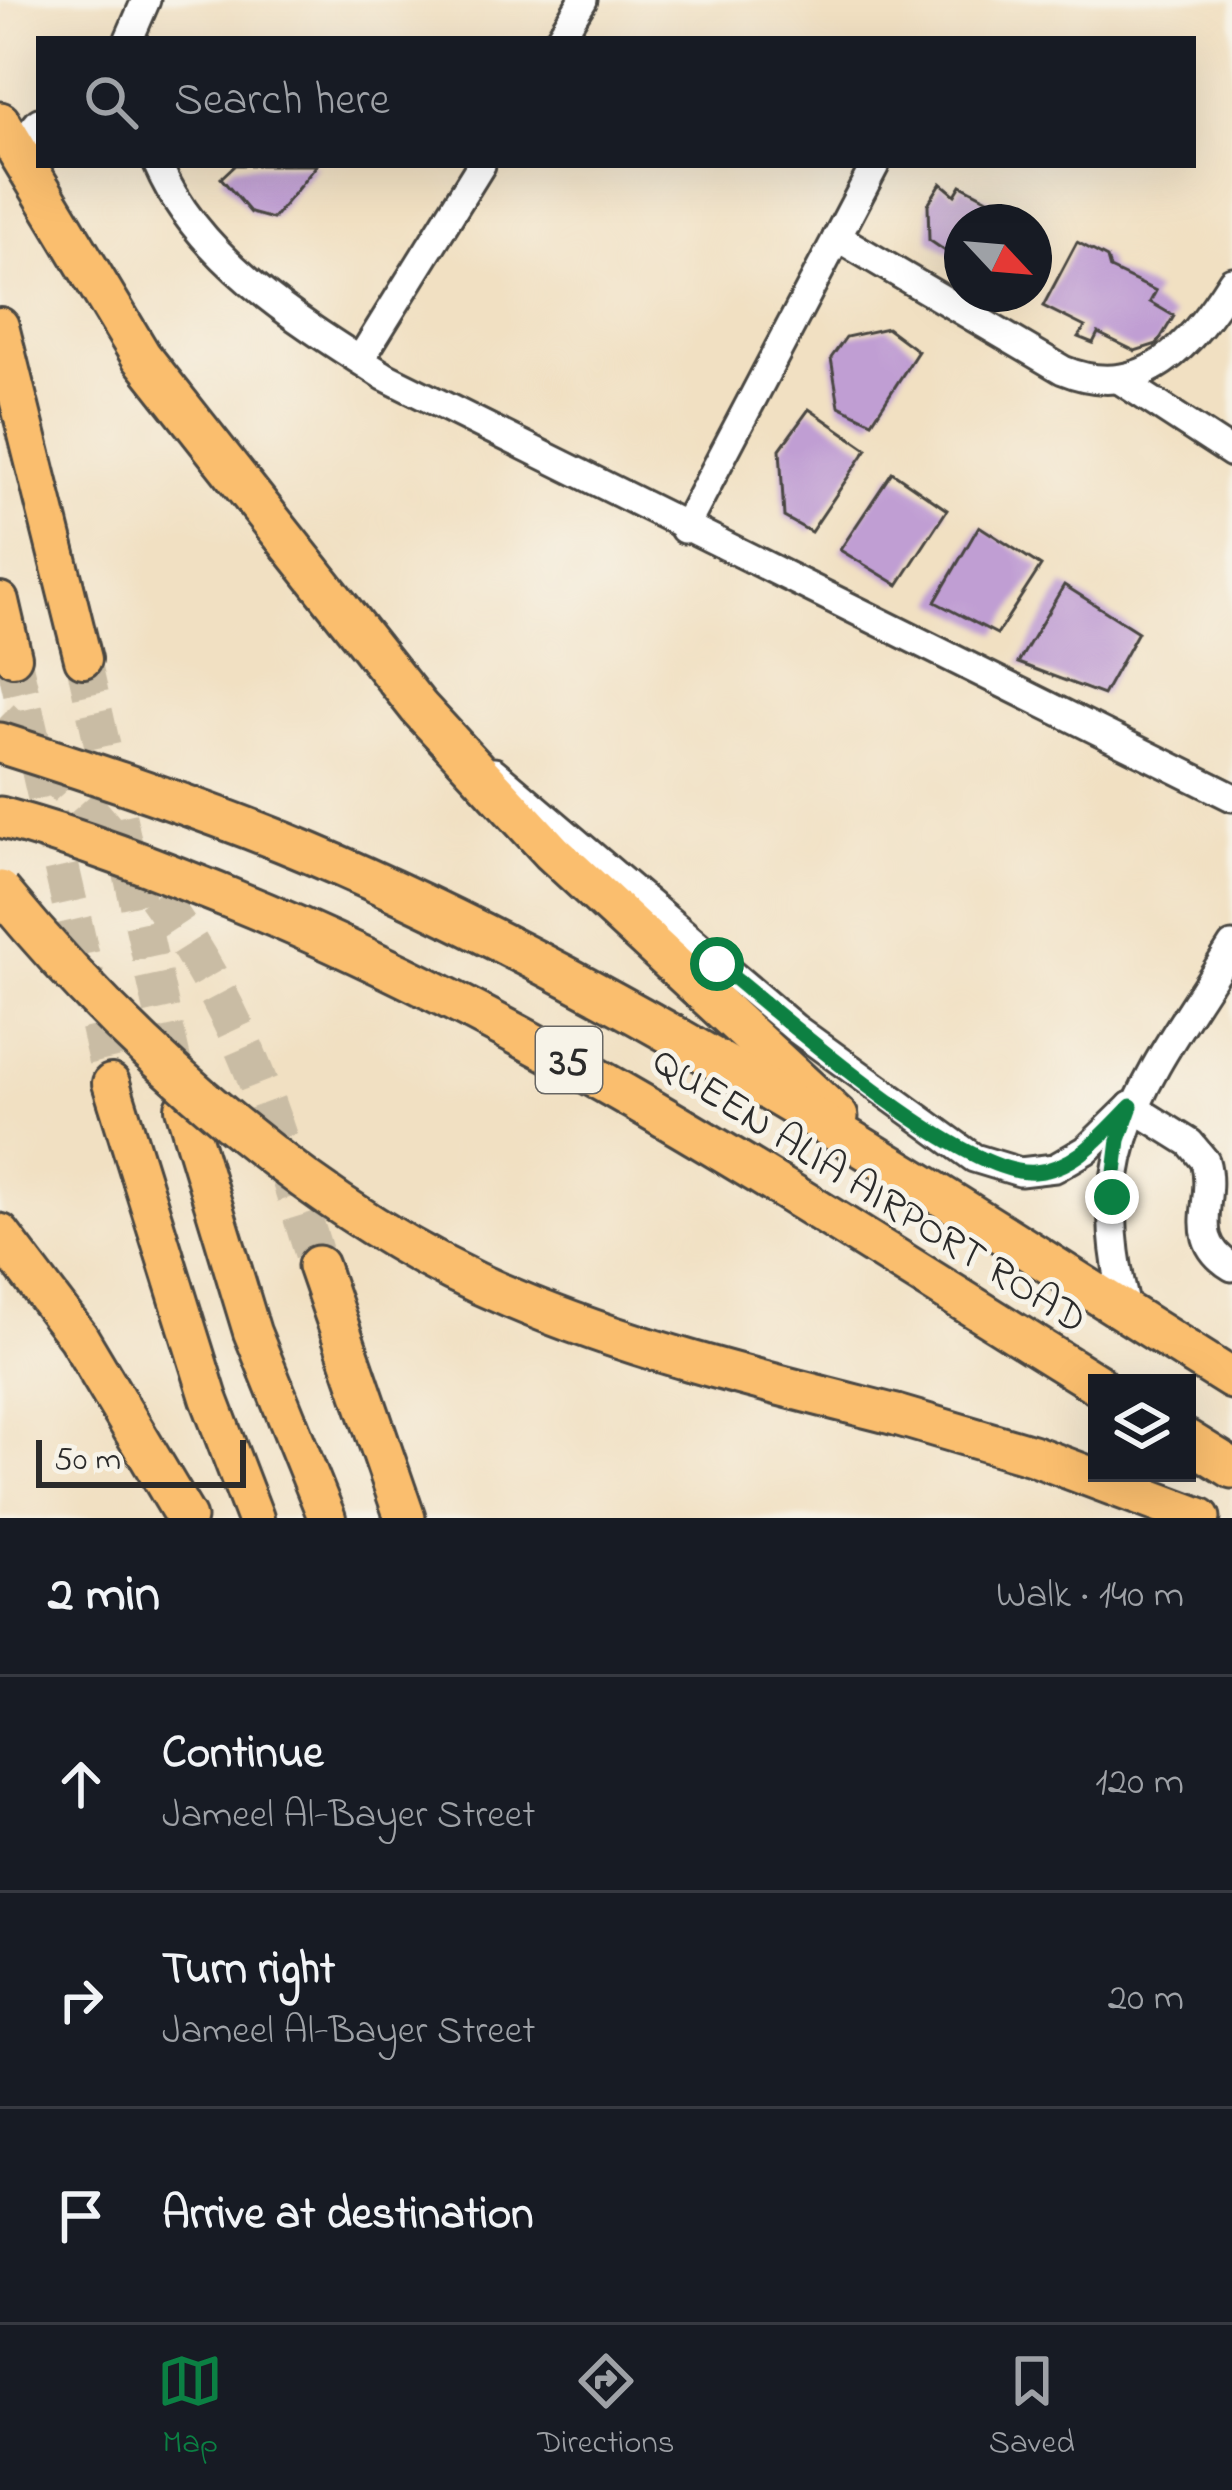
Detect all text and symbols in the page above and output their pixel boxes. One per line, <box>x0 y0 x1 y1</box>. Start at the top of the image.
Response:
search box <box>36 36 1196 168</box>
icon: search <box>78 69 144 135</box>
text: Search here <box>174 69 390 135</box>
north arrow <box>944 204 1052 312</box>
route start <box>690 937 744 991</box>
road number: 35 <box>536 1027 602 1093</box>
street label: QUEEN ALIA AIRPORT ROAD <box>639 1033 1098 1351</box>
route end <box>1085 1170 1139 1224</box>
map controls <box>1088 1374 1196 1482</box>
button: layers <box>1088 1374 1196 1482</box>
scale bar <box>36 1434 246 1487</box>
text: 50 m <box>54 1437 121 1485</box>
text: 2 min <box>48 1559 160 1634</box>
text: Walk · 140 m <box>996 1568 1184 1625</box>
text: Continue <box>162 1722 323 1788</box>
icon: ahead <box>48 1751 114 1817</box>
text: 120 m <box>1095 1755 1184 1812</box>
text: Jameel Al-Bayer Street <box>162 1788 535 1845</box>
text: Turn right <box>162 1938 335 2004</box>
icon: right <box>48 1967 114 2033</box>
text: 20 m <box>1108 1971 1184 2028</box>
text: Jameel Al-Bayer Street <box>162 2004 535 2061</box>
icon: arrive <box>48 2183 114 2249</box>
text: Arrive at destination <box>162 2183 533 2249</box>
tab: Map <box>157 2348 223 2468</box>
tab: Directions <box>537 2348 674 2468</box>
tab: Saved <box>989 2348 1075 2468</box>

